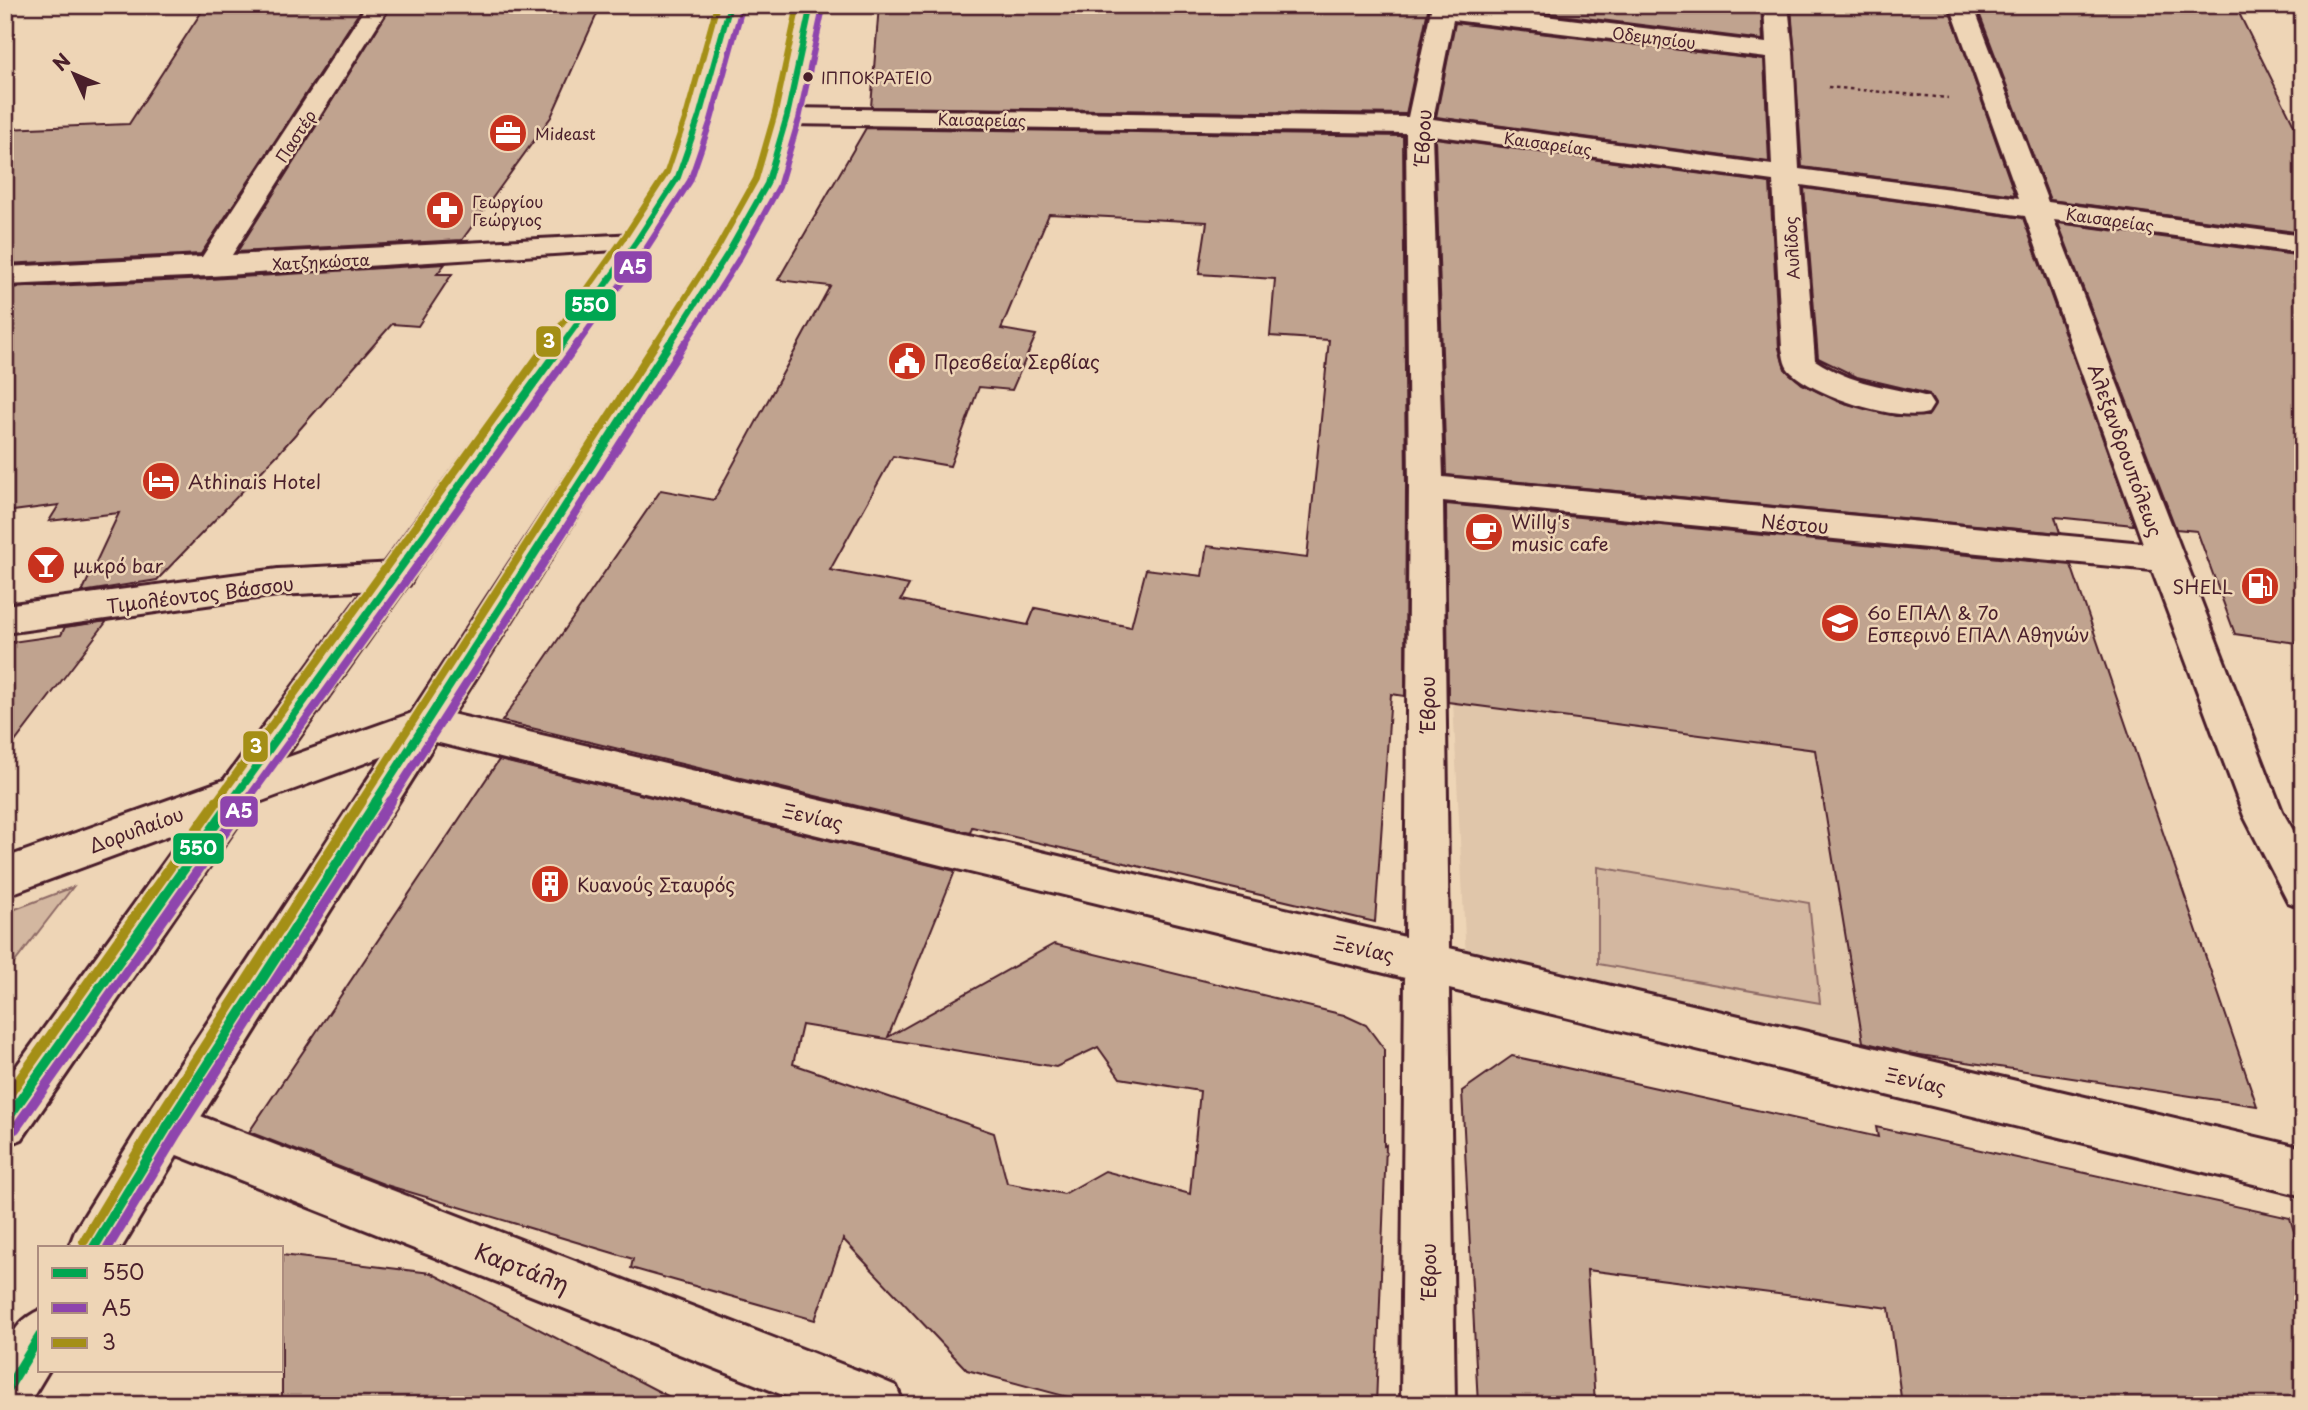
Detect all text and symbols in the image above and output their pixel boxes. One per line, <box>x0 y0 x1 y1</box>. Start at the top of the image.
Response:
street label: Οδεμησίου <box>1611 20 1697 54</box>
north arrow <box>38 38 108 108</box>
text: N <box>46 46 76 77</box>
place label: ΙΠΠΟΚΡΑΤΕΙΟ <box>821 65 932 89</box>
marker: ΙΠΠΟΚΡΑΤΕΙΟ <box>801 70 815 84</box>
street label: Παστέρ <box>269 105 321 167</box>
street label: Καισαρείας <box>938 106 1026 132</box>
street label: Έβρου <box>1406 109 1437 167</box>
office icon: Mideast <box>487 112 529 154</box>
place label: Mideast <box>535 121 596 145</box>
street label: Καισαρείας <box>1502 125 1594 161</box>
pharmacy icon: Γεωργίου Γεώργιος <box>424 189 466 231</box>
place label: Γεωργίου Γεώργιος <box>472 189 543 231</box>
street label: Καισαρείας <box>2064 201 2156 237</box>
street label: Αυλίδος <box>1777 216 1805 280</box>
street label: Χατζηκώστα <box>272 246 370 276</box>
line badge: A5 <box>613 250 653 284</box>
text: A5 <box>619 252 647 280</box>
line badge: 550 <box>564 288 617 322</box>
text: 550 <box>571 290 609 318</box>
line badge: 3 <box>535 325 562 358</box>
text: 3 <box>543 326 555 354</box>
public building icon: Πρεσβεία Σερβίας <box>886 340 928 382</box>
place label: Πρεσβεία Σερβίας <box>934 347 1100 375</box>
street label: Αλεξανδρουπόλεως <box>2082 360 2170 540</box>
hotel icon: Athinais Hotel <box>140 460 182 502</box>
place label: Athinais Hotel <box>188 467 321 495</box>
street label: Νέστου <box>1760 506 1830 540</box>
place label: Willy's music cafe <box>1511 507 1609 557</box>
cafe icon: Willy's music cafe <box>1463 511 1505 553</box>
bar icon: μικρό bar <box>25 544 67 586</box>
place label: μικρό bar <box>73 551 163 579</box>
fuel station icon: SHELL <box>2239 565 2281 607</box>
street label: Τιμολέοντος Βάσσου <box>105 569 295 619</box>
place label: SHELL <box>2173 572 2233 600</box>
place label: 6ο ΕΠΑΛ & 7ο Εσπερινό ΕΠΑΛ Αθηνών <box>1867 598 2090 648</box>
school or university icon: 6ο ΕΠΑΛ & 7ο Εσπερινό ΕΠΑΛ Αθηνών <box>1819 602 1861 644</box>
street label: Έβρου <box>1413 676 1441 734</box>
line badge: 3 <box>242 730 269 763</box>
text: 3 <box>250 731 262 759</box>
line badge: A5 <box>219 795 259 828</box>
street label: Ξενίας <box>780 795 846 837</box>
text: A5 <box>225 796 253 824</box>
street label: Δορυλαίου <box>85 799 187 859</box>
line badge: 550 <box>172 832 225 865</box>
text: 550 <box>179 833 217 861</box>
building icon: Κυανούς Σταυρός <box>529 863 571 905</box>
place label: Κυανούς Σταυρός <box>577 870 735 898</box>
street label: Ξενίας <box>1331 927 1397 969</box>
street label: Ξενίας <box>1883 1059 1949 1101</box>
street label: Καρτάλη <box>470 1233 574 1301</box>
street label: Έβρου <box>1414 1243 1442 1301</box>
legend <box>38 1246 284 1372</box>
text: 550 <box>102 1255 144 1287</box>
text: A5 <box>102 1291 132 1323</box>
text: 3 <box>102 1325 116 1357</box>

